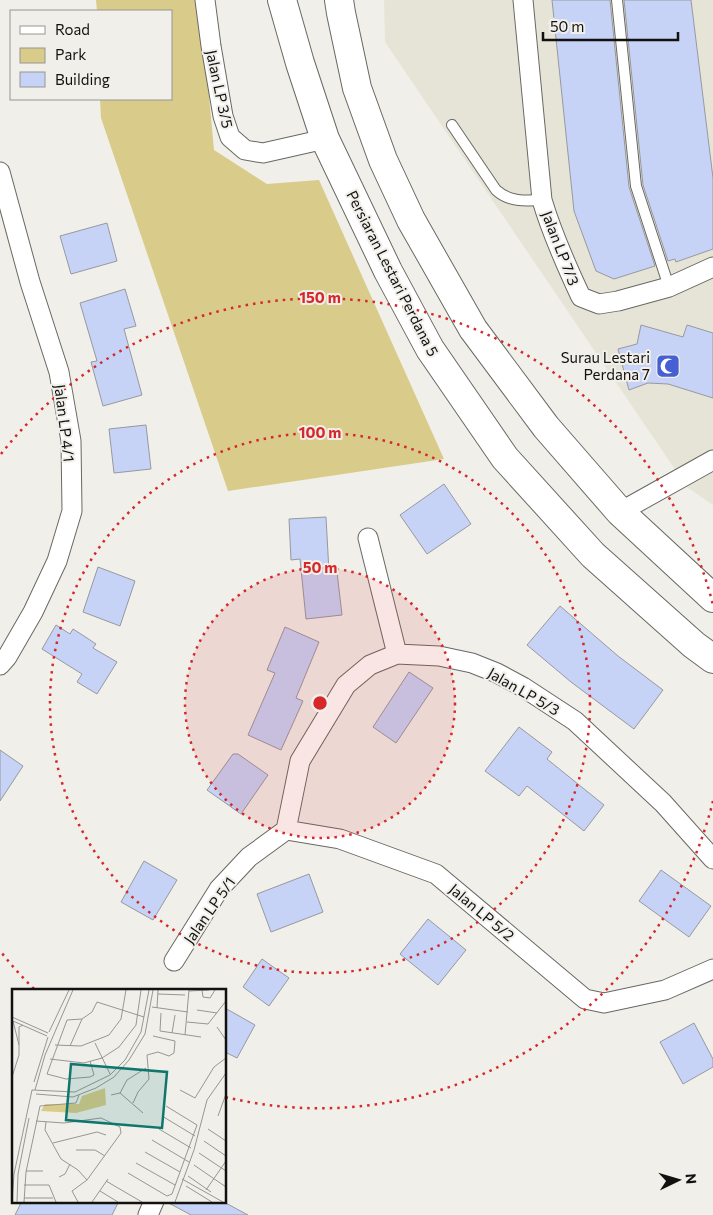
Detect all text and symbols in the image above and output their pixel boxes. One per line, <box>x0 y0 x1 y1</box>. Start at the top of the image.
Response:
legend <box>10 10 172 100</box>
scale bar <box>543 10 678 42</box>
text: 50 m <box>550 17 584 35</box>
text: Road <box>55 20 90 38</box>
text: Park <box>55 45 86 63</box>
street label: Jalan LP 3/5 <box>203 48 237 130</box>
text: Building <box>55 70 110 88</box>
street label: Persiaran Lestari Perdana 5 <box>343 187 443 359</box>
street label: Jalan LP 7/3 <box>539 208 583 288</box>
text: 150 m <box>299 288 341 306</box>
place label: Surau Lestari Perdana 7 <box>561 348 650 383</box>
mosque icon: Surau Lestari Perdana 7 <box>655 353 681 379</box>
street label: Jalan LP 4/1 <box>51 383 79 463</box>
text: 100 m <box>299 423 341 441</box>
text: 50 m <box>303 558 337 576</box>
street label: Jalan LP 5/3 <box>485 663 563 719</box>
centre of rings <box>311 694 329 712</box>
street label: Jalan LP 5/1 <box>179 873 239 947</box>
street label: Jalan LP 5/2 <box>446 880 518 944</box>
inset map <box>12 989 226 1202</box>
north arrow <box>653 1155 703 1205</box>
text: N <box>683 1173 700 1185</box>

